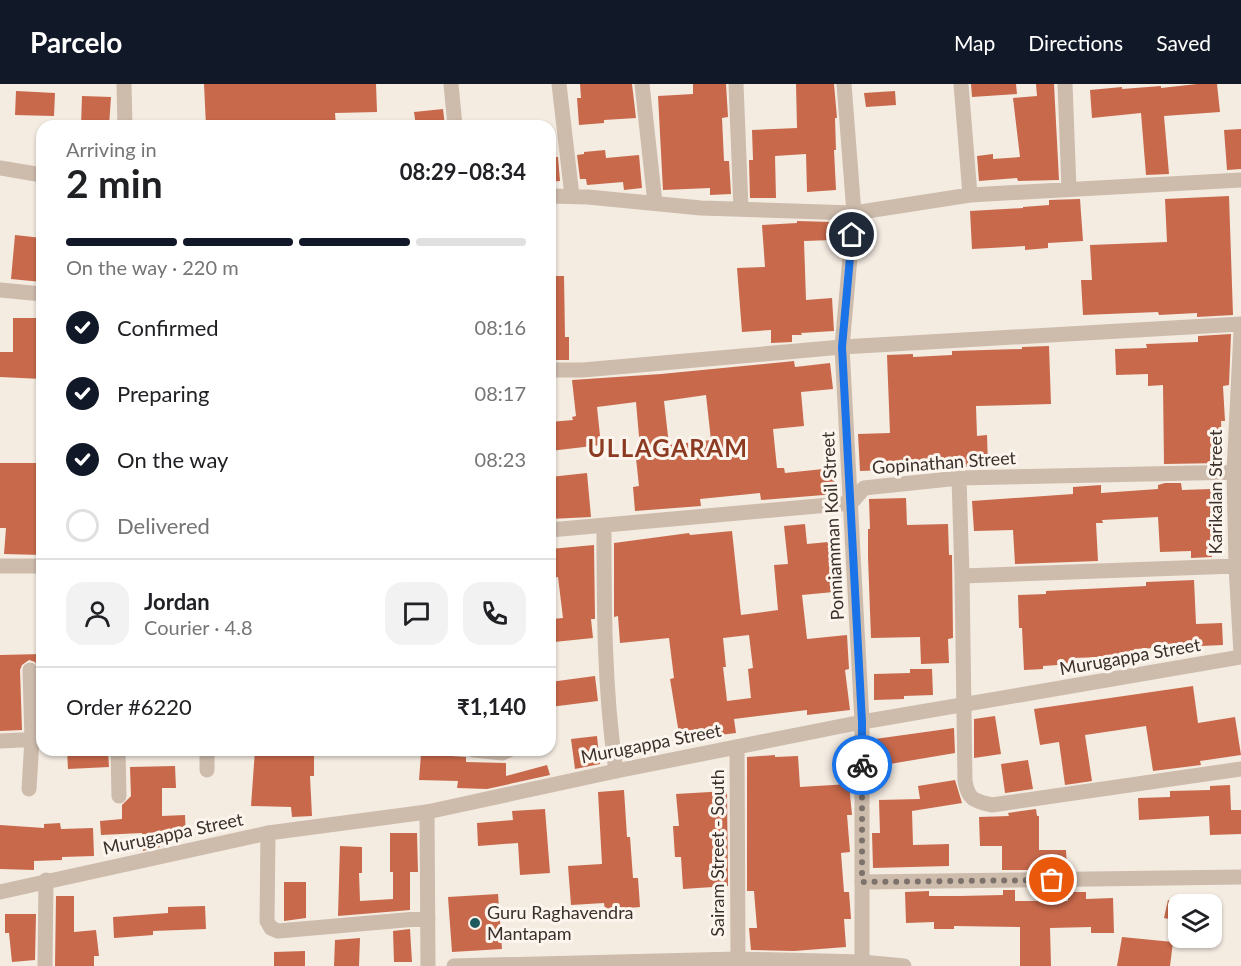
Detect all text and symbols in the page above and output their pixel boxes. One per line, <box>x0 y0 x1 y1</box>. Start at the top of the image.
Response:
text: Parcelo <box>30 25 122 59</box>
text: Map <box>954 30 995 55</box>
text: Directions <box>1028 30 1123 55</box>
text: Saved <box>1156 30 1211 55</box>
text: Arriving in <box>66 137 157 161</box>
text: 08:29–08:34 <box>400 158 526 185</box>
text: 2 min <box>66 160 163 206</box>
pin <box>826 209 877 260</box>
icon: home <box>835 218 868 251</box>
text: On the way · 220 m <box>66 255 239 279</box>
icon: check <box>66 311 99 344</box>
text: Confirmed <box>117 314 219 341</box>
text: 08:16 <box>475 315 526 339</box>
icon: check <box>66 377 99 410</box>
text: Preparing <box>117 380 209 407</box>
text: 08:17 <box>475 381 526 405</box>
street label: Karikalan Street <box>1204 429 1226 555</box>
street label: Ponniamman Koil Street <box>816 431 848 621</box>
district label: ULLAGARAM <box>587 433 749 462</box>
icon: check <box>66 443 99 476</box>
text: On the way <box>117 446 228 473</box>
street label: Gopinathan Street <box>871 446 1017 478</box>
text: 08:23 <box>475 447 526 471</box>
text: Delivered <box>117 512 210 539</box>
button: person <box>66 582 129 645</box>
button: chat <box>385 582 448 645</box>
button: phone <box>463 582 526 645</box>
text: Jordan <box>144 588 210 615</box>
text: Courier · 4.8 <box>144 615 253 639</box>
street label: Murugappa Street <box>1058 633 1202 679</box>
text: Order #6220 <box>66 693 192 720</box>
text: ₹1,140 <box>457 693 526 720</box>
street label: Murugappa Street <box>579 719 723 767</box>
courier <box>832 735 892 795</box>
icon: bike <box>846 749 879 782</box>
street label: Sairam Street - South <box>706 769 728 937</box>
street label: Murugappa Street <box>101 807 245 859</box>
pin <box>1026 854 1077 905</box>
icon: bag <box>1035 863 1068 896</box>
map controls <box>1168 894 1222 948</box>
button: layers <box>1168 894 1222 948</box>
place label: Guru Raghavendra Mantapam <box>487 901 634 944</box>
marker: Guru Raghavendra Mantapam <box>468 916 482 930</box>

